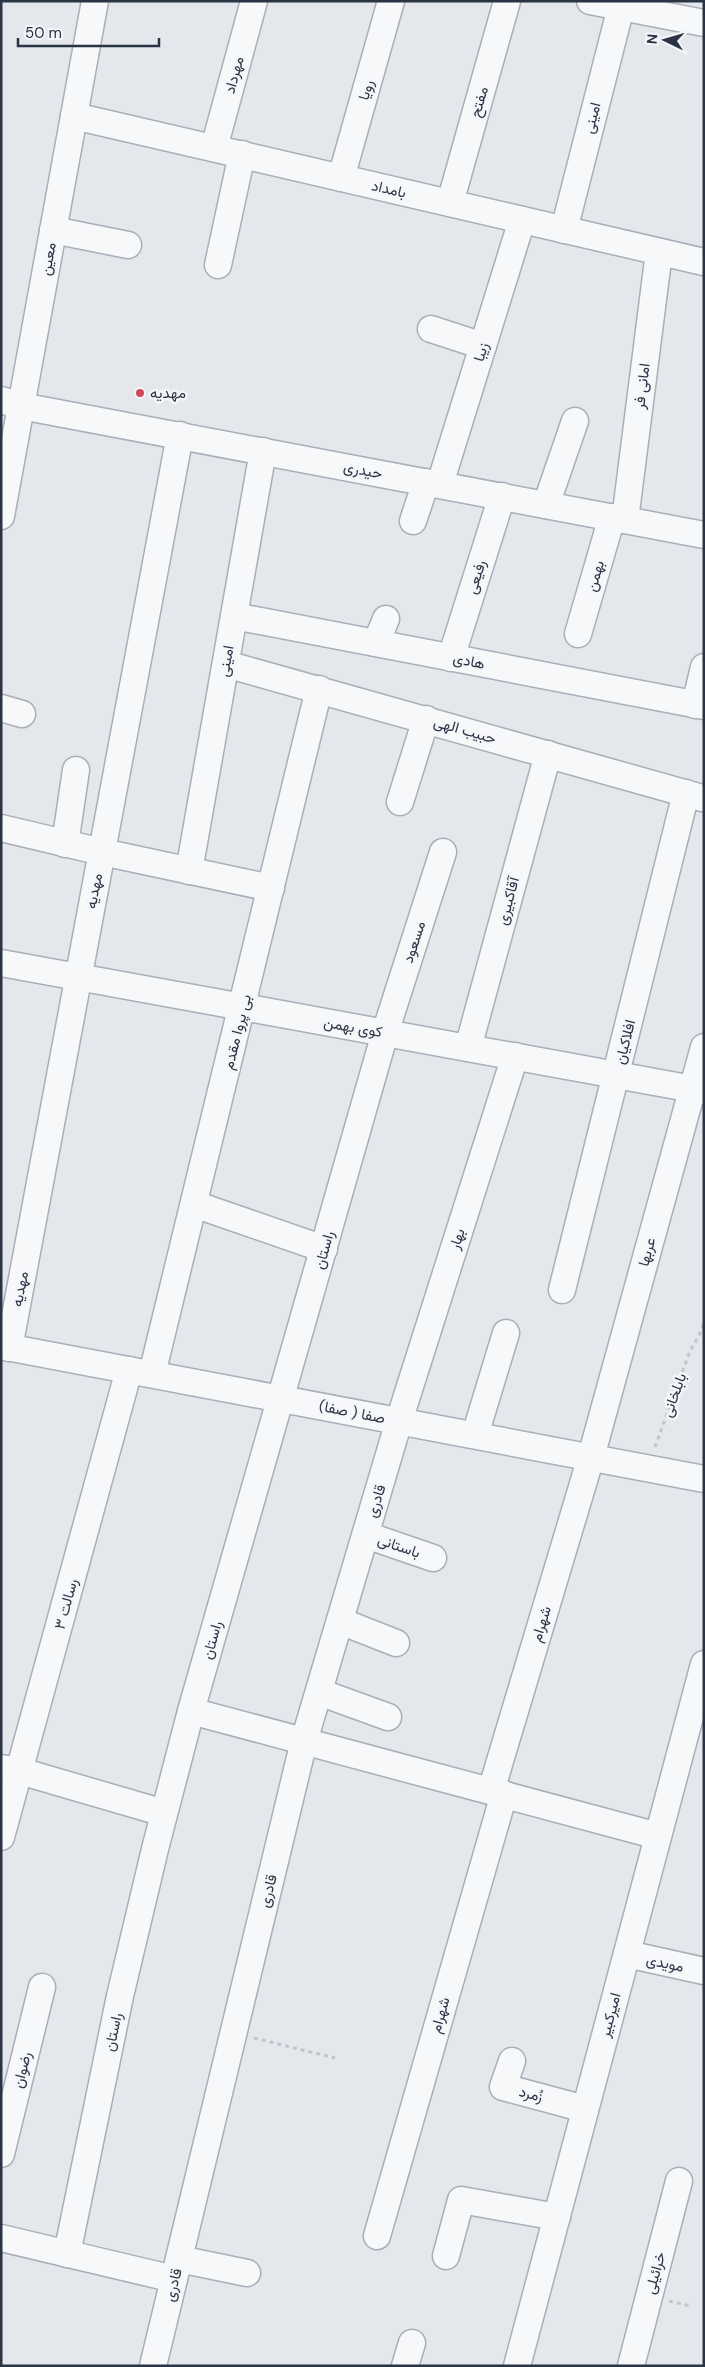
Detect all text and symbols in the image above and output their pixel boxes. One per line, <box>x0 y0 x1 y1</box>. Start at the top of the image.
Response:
scale bar <box>18 15 159 47</box>
north arrow <box>640 15 690 65</box>
text: 50 m <box>25 23 62 43</box>
text: N <box>643 33 661 45</box>
street label: مهرداد <box>219 54 249 96</box>
street label: رویا <box>354 78 378 102</box>
street label: مفتح <box>465 84 494 120</box>
street label: امینی <box>578 100 606 136</box>
street label: بامداد <box>370 175 408 203</box>
street label: معین <box>35 241 61 277</box>
street label: زیبا <box>469 340 493 364</box>
street label: امانی فر <box>629 362 655 411</box>
place label: مهدیه <box>150 383 186 403</box>
marker: مهدیه <box>134 387 146 399</box>
street label: حیدری <box>342 456 384 484</box>
street label: رفیعی <box>461 557 491 597</box>
street label: بهمن <box>581 558 609 594</box>
street label: امینی <box>213 644 239 678</box>
street label: هادی <box>451 648 487 674</box>
street label: حبیب الهی <box>431 712 499 748</box>
street label: مهدیه <box>81 871 107 911</box>
street label: آقاکبیری <box>492 873 524 927</box>
street label: مسعود <box>398 918 430 966</box>
street label: بی پروا مقدم <box>218 992 256 1072</box>
street label: کوی بهمن <box>322 1012 384 1042</box>
street label: افلاکیان <box>610 1017 640 1067</box>
street label: بهار <box>444 1226 470 1253</box>
street label: راستان <box>309 1228 339 1272</box>
street label: عربها <box>634 1235 660 1269</box>
street label: مهدیه <box>7 1269 33 1309</box>
street label: بابلخانی <box>657 1370 691 1420</box>
street label: صفا ( صفا) <box>317 1396 387 1428</box>
street label: قادری <box>362 1482 391 1520</box>
street label: باستانی <box>375 1529 423 1563</box>
street label: رسالت ۳ <box>50 1576 82 1632</box>
street label: شهرام <box>526 1603 556 1644</box>
street label: راستان <box>197 1618 227 1662</box>
street label: قادری <box>254 1872 282 1910</box>
street label: مویدی <box>644 1949 686 1977</box>
street label: امیرکبیر <box>594 1990 626 2041</box>
street label: شهرام <box>425 1995 455 2035</box>
street label: راستان <box>99 2011 127 2053</box>
street label: رضوان <box>8 2050 36 2090</box>
street label: زُمرد <box>517 2081 545 2107</box>
street label: خرائیلی <box>640 2250 670 2296</box>
street label: قادری <box>159 2266 187 2304</box>

